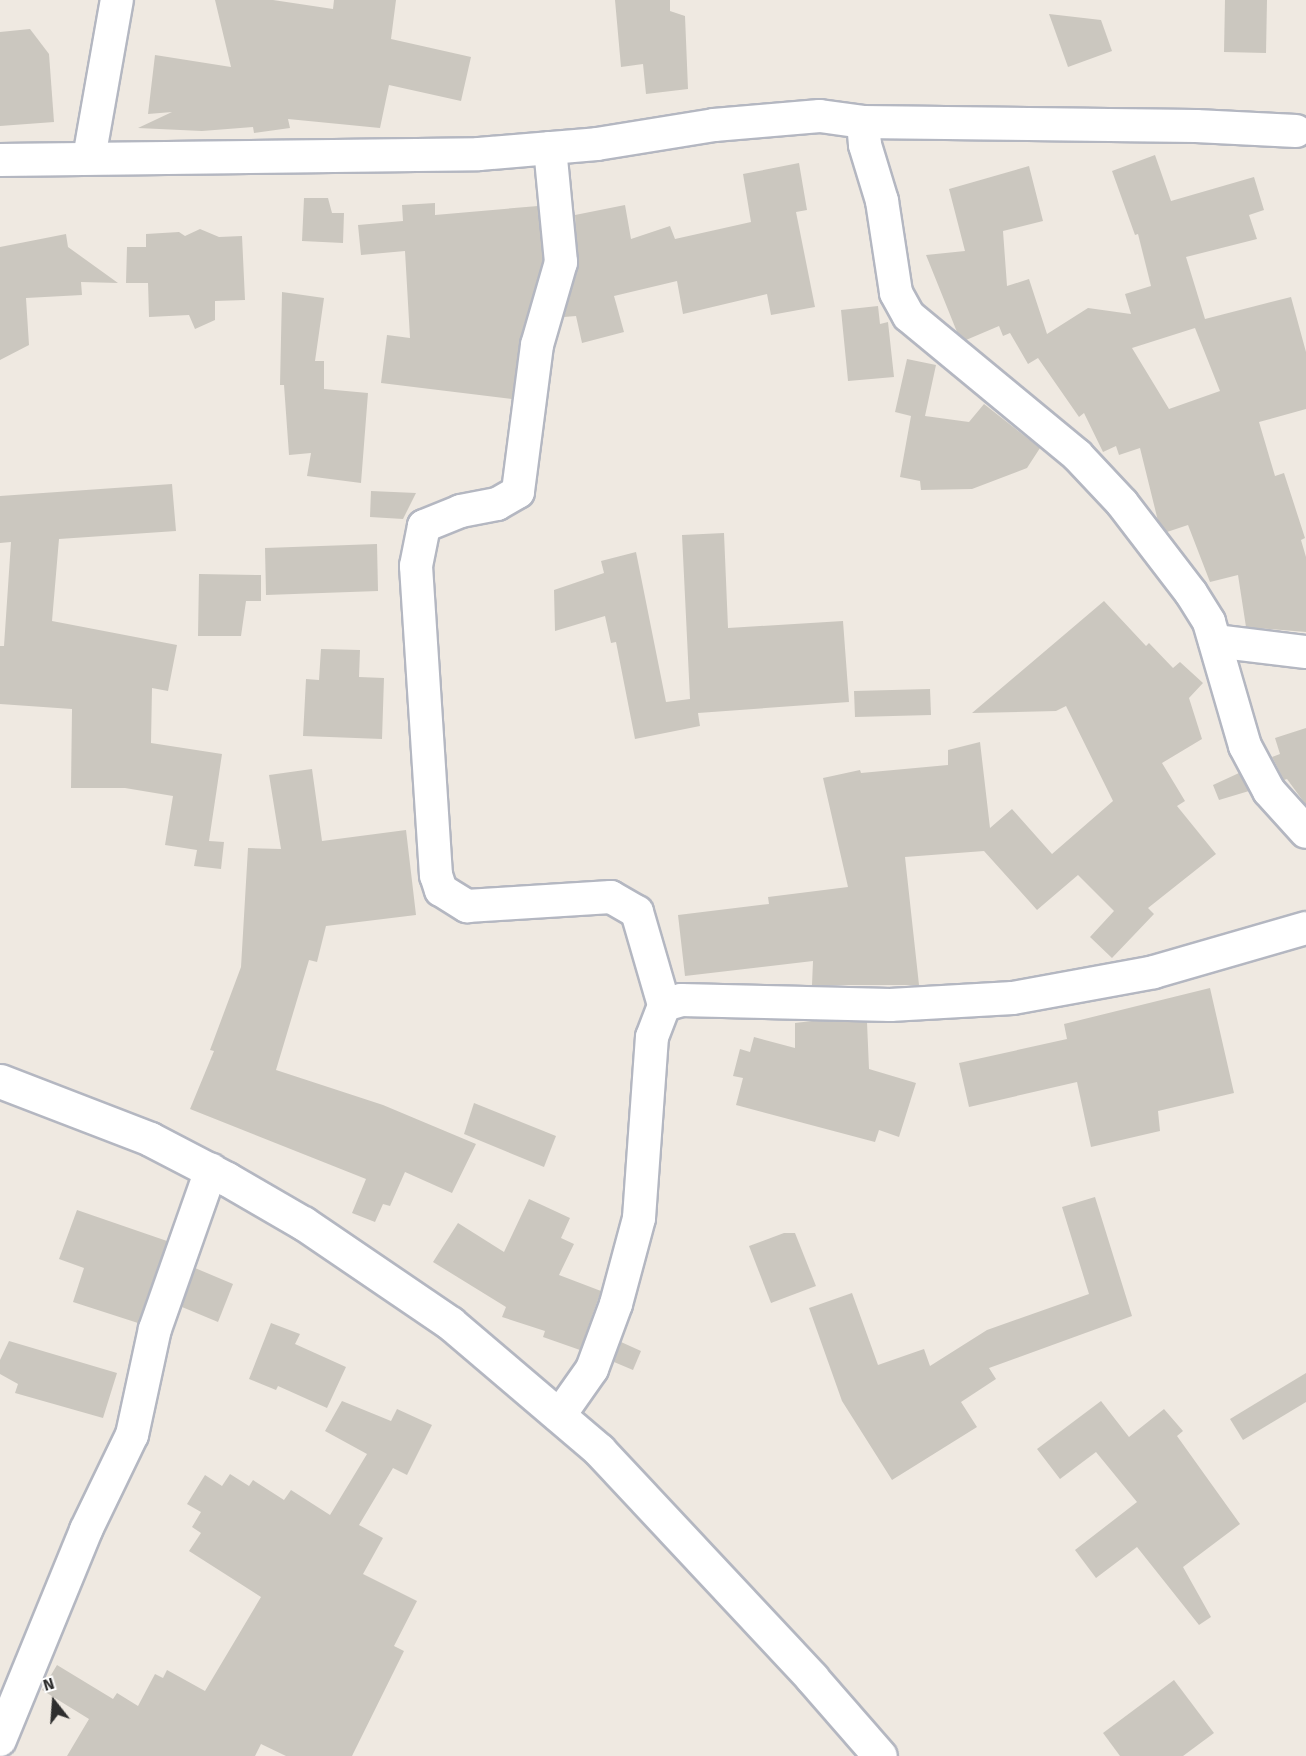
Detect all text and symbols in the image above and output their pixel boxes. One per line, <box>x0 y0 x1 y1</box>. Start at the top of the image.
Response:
north arrow <box>24 1672 84 1732</box>
text: N <box>41 1674 56 1695</box>

